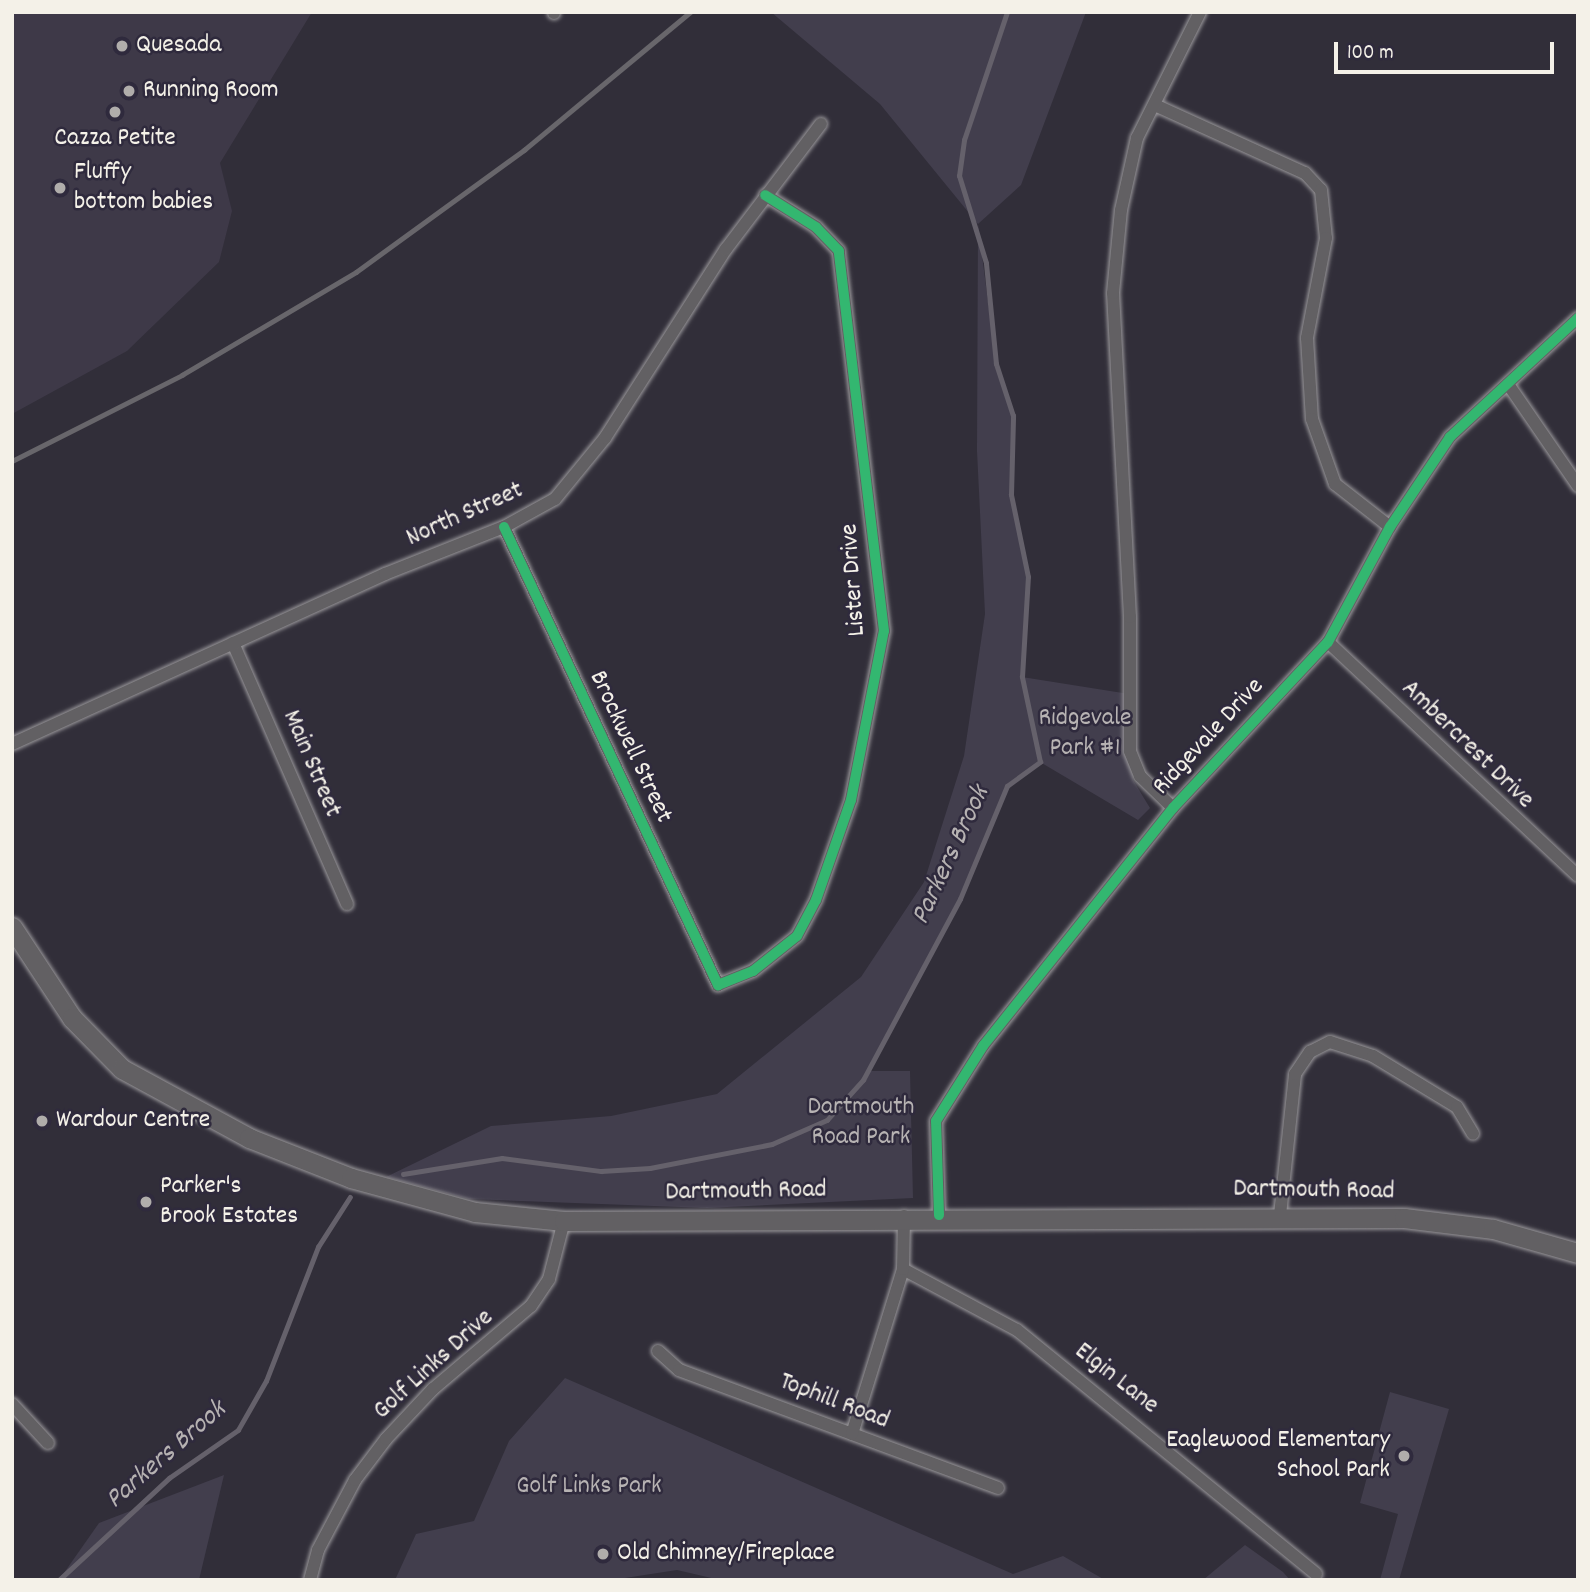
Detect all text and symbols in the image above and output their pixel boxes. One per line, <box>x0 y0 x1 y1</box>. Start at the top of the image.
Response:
scale bar <box>1338 28 1558 72</box>
place label: Quesada <box>136 30 221 62</box>
marker: Quesada <box>114 38 130 54</box>
text: 100 m <box>1347 39 1394 69</box>
place label: Running Room <box>143 75 279 107</box>
marker: Running Room <box>121 83 137 99</box>
marker: Cazza Petite <box>107 104 123 120</box>
place label: Cazza Petite <box>54 123 176 155</box>
place label: Fluffy bottom babies <box>74 157 213 218</box>
marker: Fluffy bottom babies <box>52 180 68 196</box>
street label: North Street <box>402 475 528 555</box>
street label: Lister Drive <box>834 523 874 637</box>
street label: Brockwell Street <box>581 666 679 828</box>
street label: Ridgevale Drive <box>1147 672 1271 802</box>
street label: Ambercrest Drive <box>1394 674 1540 816</box>
park label: Ridgevale Park #1 <box>1038 703 1132 764</box>
street label: Main Street <box>274 706 348 822</box>
water label: Parkers Brook <box>905 782 999 930</box>
park label: Dartmouth Road Park <box>808 1092 914 1154</box>
place label: Wardour Centre <box>56 1105 210 1137</box>
marker: Wardour Centre <box>34 1113 50 1129</box>
place label: Parker's Brook Estates <box>160 1171 298 1232</box>
street label: Dartmouth Road <box>1233 1174 1395 1208</box>
street label: Dartmouth Road <box>665 1175 827 1209</box>
marker: Parker's Brook Estates <box>138 1194 154 1210</box>
street label: Golf Links Drive <box>367 1303 501 1427</box>
street label: Elgin Lane <box>1068 1336 1164 1422</box>
street label: Tophill Road <box>775 1367 893 1437</box>
water label: Parkers Brook <box>100 1395 234 1517</box>
place label: Eaglewood Elementary School Park <box>1166 1425 1390 1486</box>
marker: Eaglewood Elementary School Park <box>1396 1448 1412 1464</box>
park label: Golf Links Park <box>516 1471 662 1503</box>
place label: Old Chimney/Fireplace <box>617 1538 835 1570</box>
marker: Old Chimney/Fireplace <box>595 1546 611 1562</box>

